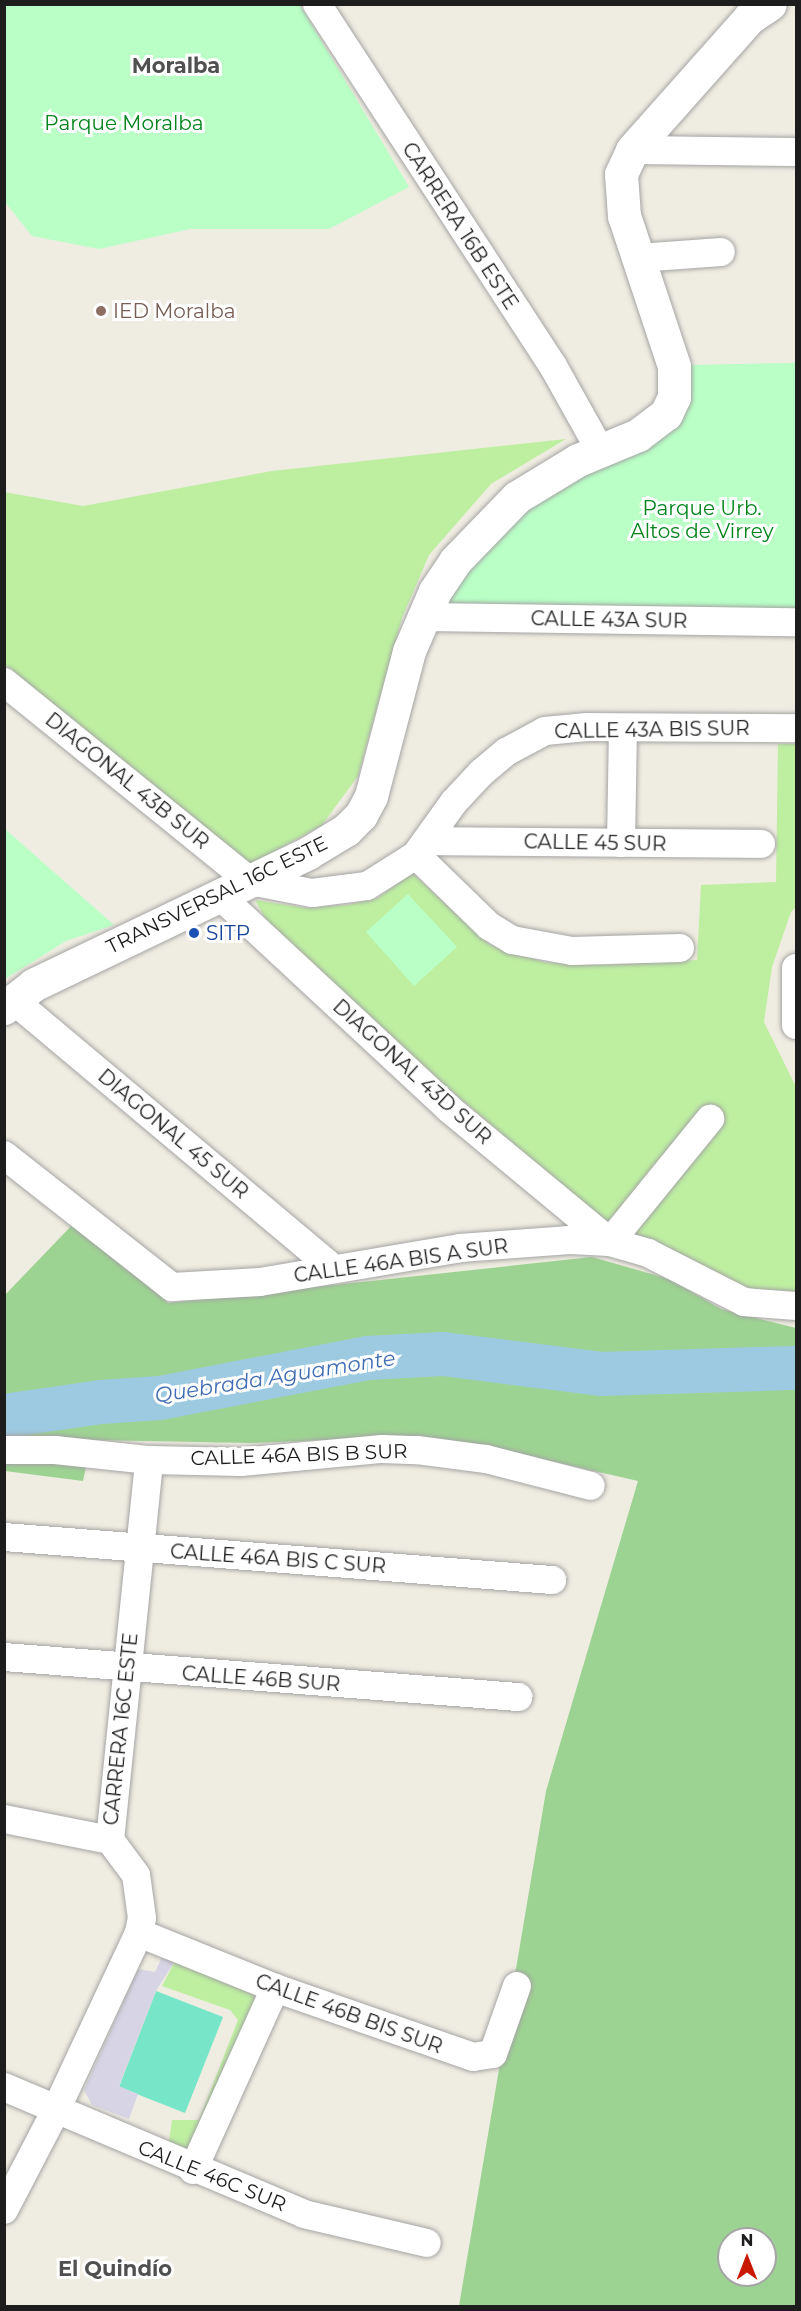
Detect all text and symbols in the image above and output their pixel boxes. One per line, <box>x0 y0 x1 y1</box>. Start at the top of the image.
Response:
district label: Moralba <box>132 53 220 79</box>
park label: Parque Moralba <box>44 111 204 135</box>
street label: CARRERA 16B ESTE <box>397 138 523 314</box>
place label: IED Moralba <box>113 299 235 323</box>
marker: IED Moralba <box>94 304 108 318</box>
park label: Parque Urb. Altos de Virrey <box>630 496 774 543</box>
street label: CALLE 43A SUR <box>530 607 688 633</box>
street label: DIAGONAL 43B SUR <box>40 708 214 854</box>
street label: CALLE 43A BIS SUR <box>554 716 750 744</box>
street label: CALLE 45 SUR <box>523 830 667 856</box>
street label: TRANSVERSAL 16C ESTE <box>102 831 332 959</box>
place label: SITP <box>206 921 250 945</box>
marker: SITP <box>187 926 201 940</box>
street label: DIAGONAL 43D SUR <box>328 994 496 1150</box>
street label: DIAGONAL 45 SUR <box>93 1064 253 1204</box>
street label: CALLE 46A BIS A SUR <box>292 1234 510 1288</box>
water label: Quebrada Aguamonte <box>153 1346 397 1408</box>
street label: CALLE 46A BIS B SUR <box>190 1439 408 1471</box>
street label: CALLE 46A BIS C SUR <box>169 1539 387 1579</box>
street label: CARRERA 16C ESTE <box>99 1631 143 1827</box>
street label: CALLE 46B SUR <box>181 1661 341 1697</box>
street label: CALLE 46B BIS SUR <box>252 1969 446 2059</box>
street label: CALLE 46C SUR <box>134 2135 290 2217</box>
north arrow <box>717 2227 777 2287</box>
text: N <box>741 2231 753 2250</box>
district label: El Quindío <box>58 2256 172 2282</box>

